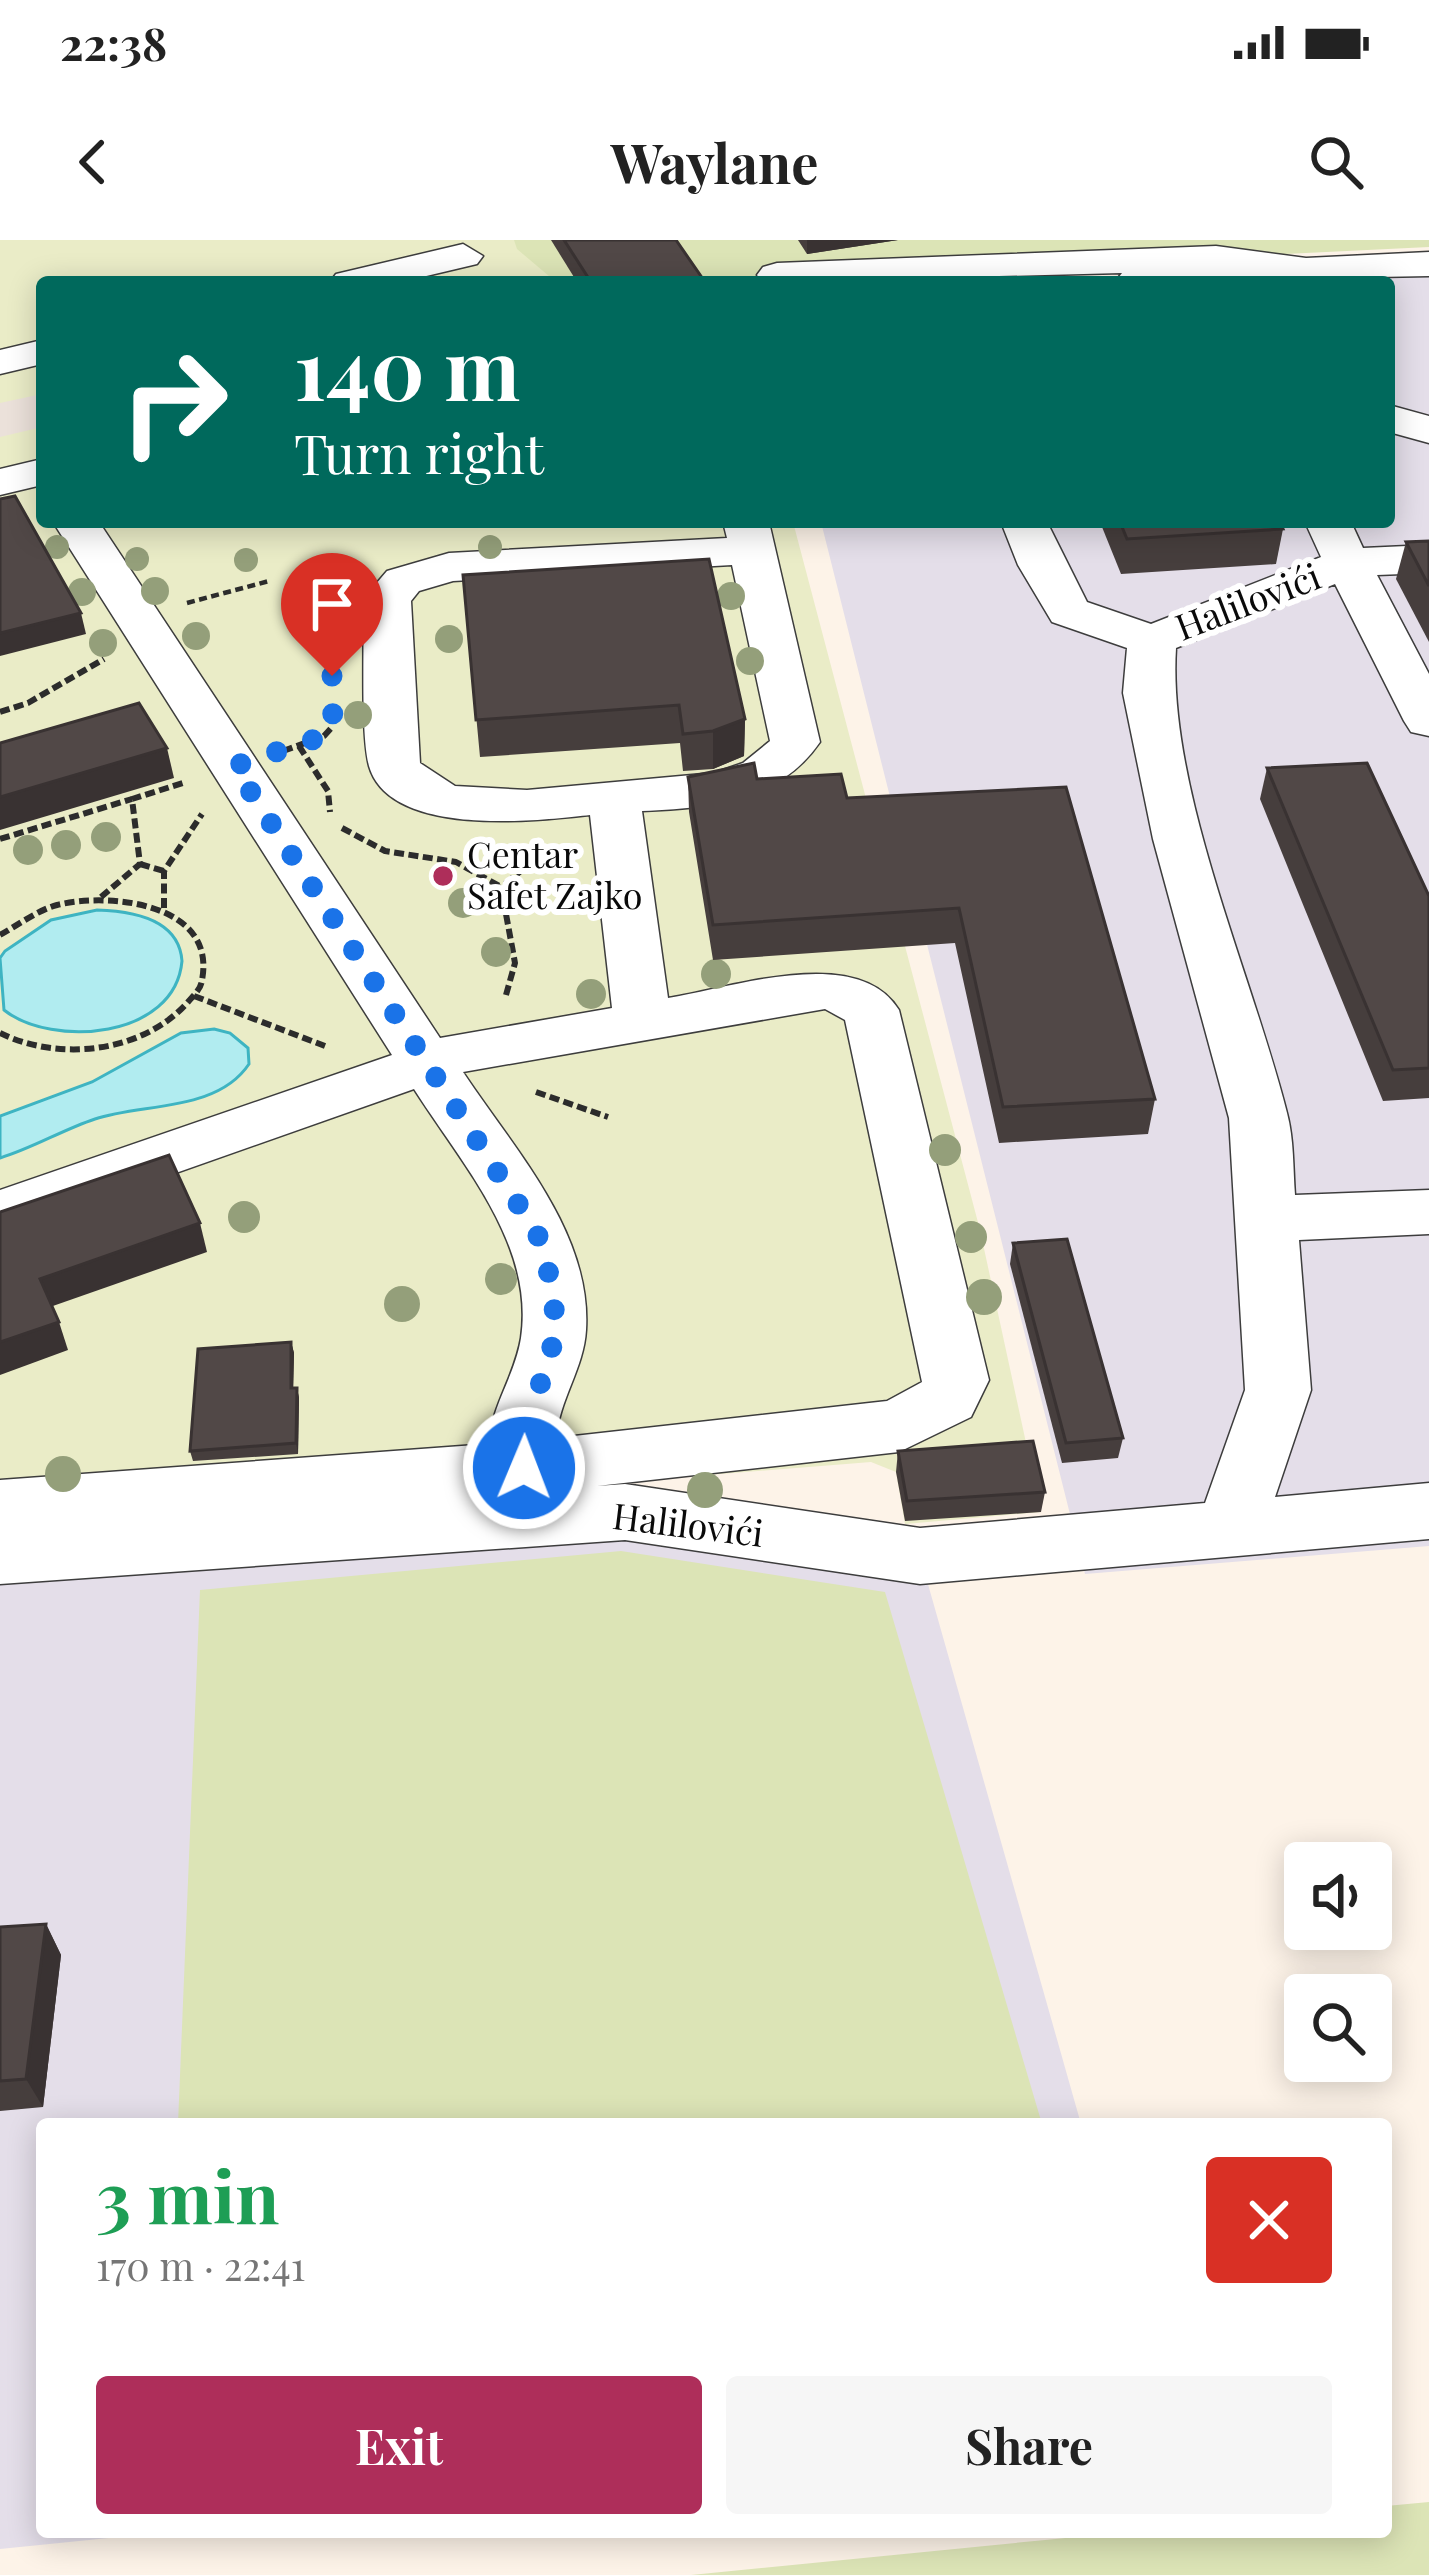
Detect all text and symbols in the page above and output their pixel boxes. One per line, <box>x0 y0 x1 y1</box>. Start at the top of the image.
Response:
text: 22:38 <box>60 12 167 72</box>
text: Waylane <box>611 126 818 198</box>
icon: back <box>60 129 126 195</box>
icon: search <box>1303 129 1369 195</box>
text: 140 m <box>294 310 520 422</box>
icon: right <box>96 324 252 480</box>
text: Turn right <box>294 417 544 489</box>
street label: Halilovići <box>1168 551 1327 650</box>
pin <box>281 553 383 676</box>
icon: arrive <box>299 571 365 637</box>
place label: Centar Safet Zajko <box>467 829 642 918</box>
marker: Centar Safet Zajko <box>430 863 456 889</box>
position arrow <box>461 1405 587 1531</box>
street label: Halilovići <box>610 1490 766 1556</box>
map controls <box>1284 1842 1392 2082</box>
button: sound <box>1284 1842 1392 1950</box>
button: search <box>1284 1974 1392 2082</box>
text: 3 min <box>96 2146 280 2242</box>
button: close <box>1206 2157 1332 2283</box>
text: 170 m · 22:41 <box>96 2239 305 2291</box>
button: Exit <box>96 2376 702 2514</box>
button: Share <box>726 2376 1332 2514</box>

